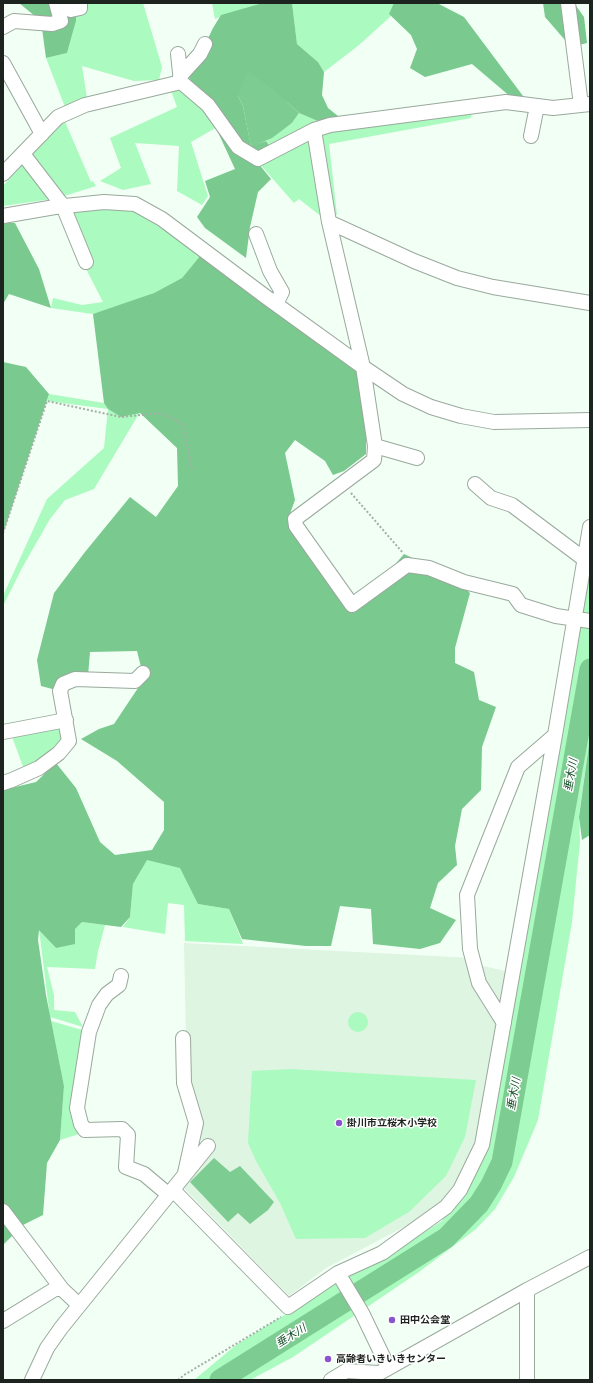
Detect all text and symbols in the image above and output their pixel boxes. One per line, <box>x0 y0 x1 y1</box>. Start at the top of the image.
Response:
water label: 垂木川 <box>562 758 580 792</box>
water label: 垂木川 <box>505 1077 523 1111</box>
place label: 掛川市立桜木小学校 <box>347 1117 437 1129</box>
marker: 掛川市立桜木小学校 <box>334 1118 344 1128</box>
place label: 田中公会堂 <box>400 1314 450 1326</box>
marker: 田中公会堂 <box>387 1315 397 1325</box>
water label: 垂木川 <box>274 1322 308 1350</box>
place label: 高齢者いきいきセンター <box>336 1353 446 1365</box>
marker: 高齢者いきいきセンター <box>323 1354 333 1364</box>

